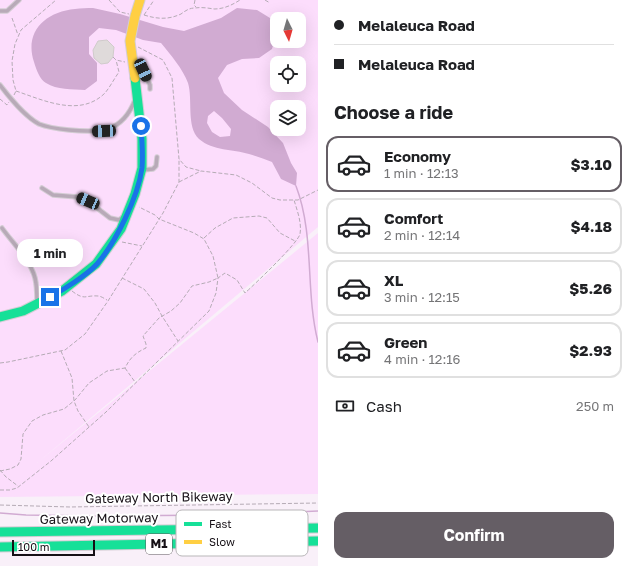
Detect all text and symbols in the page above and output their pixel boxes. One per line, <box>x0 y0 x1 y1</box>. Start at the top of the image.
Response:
north arrow <box>270 12 306 48</box>
map controls <box>270 12 306 136</box>
text: Melaleuca Road <box>358 16 475 34</box>
text: Melaleuca Road <box>358 55 475 73</box>
button: locate <box>270 56 306 92</box>
car <box>132 57 154 83</box>
button: layers <box>270 100 306 136</box>
text: Choose a ride <box>334 101 453 123</box>
route start <box>132 117 150 135</box>
car <box>92 125 116 137</box>
icon: car <box>336 146 372 182</box>
text: Economy <box>384 147 451 165</box>
text: $3.10 <box>571 155 612 173</box>
text: 1 min · 12:13 <box>384 165 459 181</box>
car <box>75 191 101 211</box>
icon: car <box>336 208 372 244</box>
text: Comfort <box>384 209 443 227</box>
text: $4.18 <box>570 217 612 235</box>
text: 2 min · 12:14 <box>384 227 460 243</box>
callout: 1 min <box>17 239 83 267</box>
text: 1 min <box>34 245 66 261</box>
icon: car <box>336 270 372 306</box>
text: XL <box>384 271 403 289</box>
text: $5.26 <box>569 279 612 297</box>
route end <box>41 288 59 306</box>
text: 3 min · 12:15 <box>384 289 460 305</box>
icon: car <box>336 332 372 368</box>
text: Green <box>384 333 427 351</box>
text: $2.93 <box>569 341 612 359</box>
text: 4 min · 12:16 <box>384 351 460 367</box>
icon: cash <box>334 395 356 417</box>
text: Cash <box>366 397 402 415</box>
text: 250 m <box>576 398 614 414</box>
street label: Gateway North Bikeway <box>85 488 234 506</box>
street label: Gateway Motorway <box>39 509 159 527</box>
legend <box>176 510 308 556</box>
button: Confirm <box>334 512 614 558</box>
text: Fast <box>209 517 232 530</box>
road number: M1 <box>146 534 172 554</box>
text: Slow <box>209 535 235 548</box>
scale bar <box>12 538 95 557</box>
text: 100 m <box>18 540 49 553</box>

